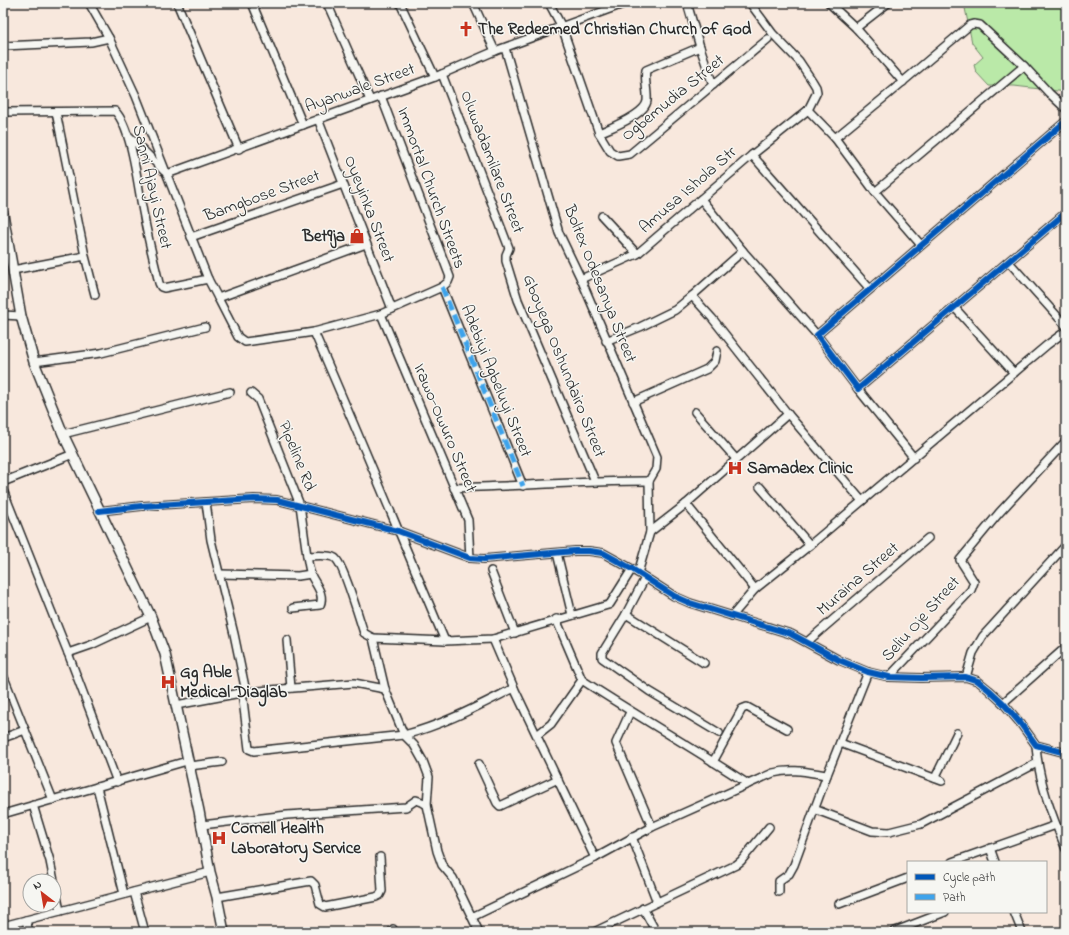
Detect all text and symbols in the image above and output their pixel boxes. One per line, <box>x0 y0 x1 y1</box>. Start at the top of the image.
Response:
place label: The Redeemed Christian Church of God <box>478 17 752 42</box>
church icon: The Redeemed Christian Church of God <box>457 20 475 38</box>
street label: Ogbemudia Street <box>616 48 731 149</box>
street label: Ayanwale Street <box>302 56 419 120</box>
street label: Oluwadamilare Street <box>453 87 531 237</box>
street label: Immortal Church Streets <box>390 104 472 272</box>
street label: Sanni Ajayi Street <box>125 122 179 252</box>
street label: Amusa Ishola Str <box>634 140 743 240</box>
street label: Oyeyinka Street <box>336 152 401 267</box>
street label: Bamgbose Street <box>199 163 325 231</box>
street label: Boltex Odesanya Street <box>556 200 643 367</box>
place label: Bet9ja <box>302 224 345 249</box>
shop icon: Bet9ja <box>348 227 366 245</box>
street label: Gboyega Oshundairo Street <box>514 271 612 462</box>
street label: Adebiyi Agbeluyi Street <box>452 301 538 462</box>
street label: Irawo-Owuro Street <box>407 360 484 497</box>
street label: Pipeline Rd <box>272 417 323 495</box>
place label: Samadex Clinic <box>747 456 853 481</box>
hospital icon: Samadex Clinic <box>726 459 744 477</box>
street label: Muraina Street <box>811 536 905 622</box>
street label: Seliu Oje Street <box>876 570 966 667</box>
place label: Gg Able Medical Diaglab <box>180 660 287 707</box>
hospital icon: Gg Able Medical Diaglab <box>159 673 177 691</box>
place label: Cornell Health Laboratory Service <box>231 816 362 863</box>
hospital icon: Cornell Health Laboratory Service <box>210 829 228 847</box>
legend <box>907 861 1047 913</box>
text: Cycle path <box>943 869 995 888</box>
north arrow <box>22 873 62 913</box>
text: N <box>30 877 45 894</box>
text: Path <box>943 889 966 907</box>

